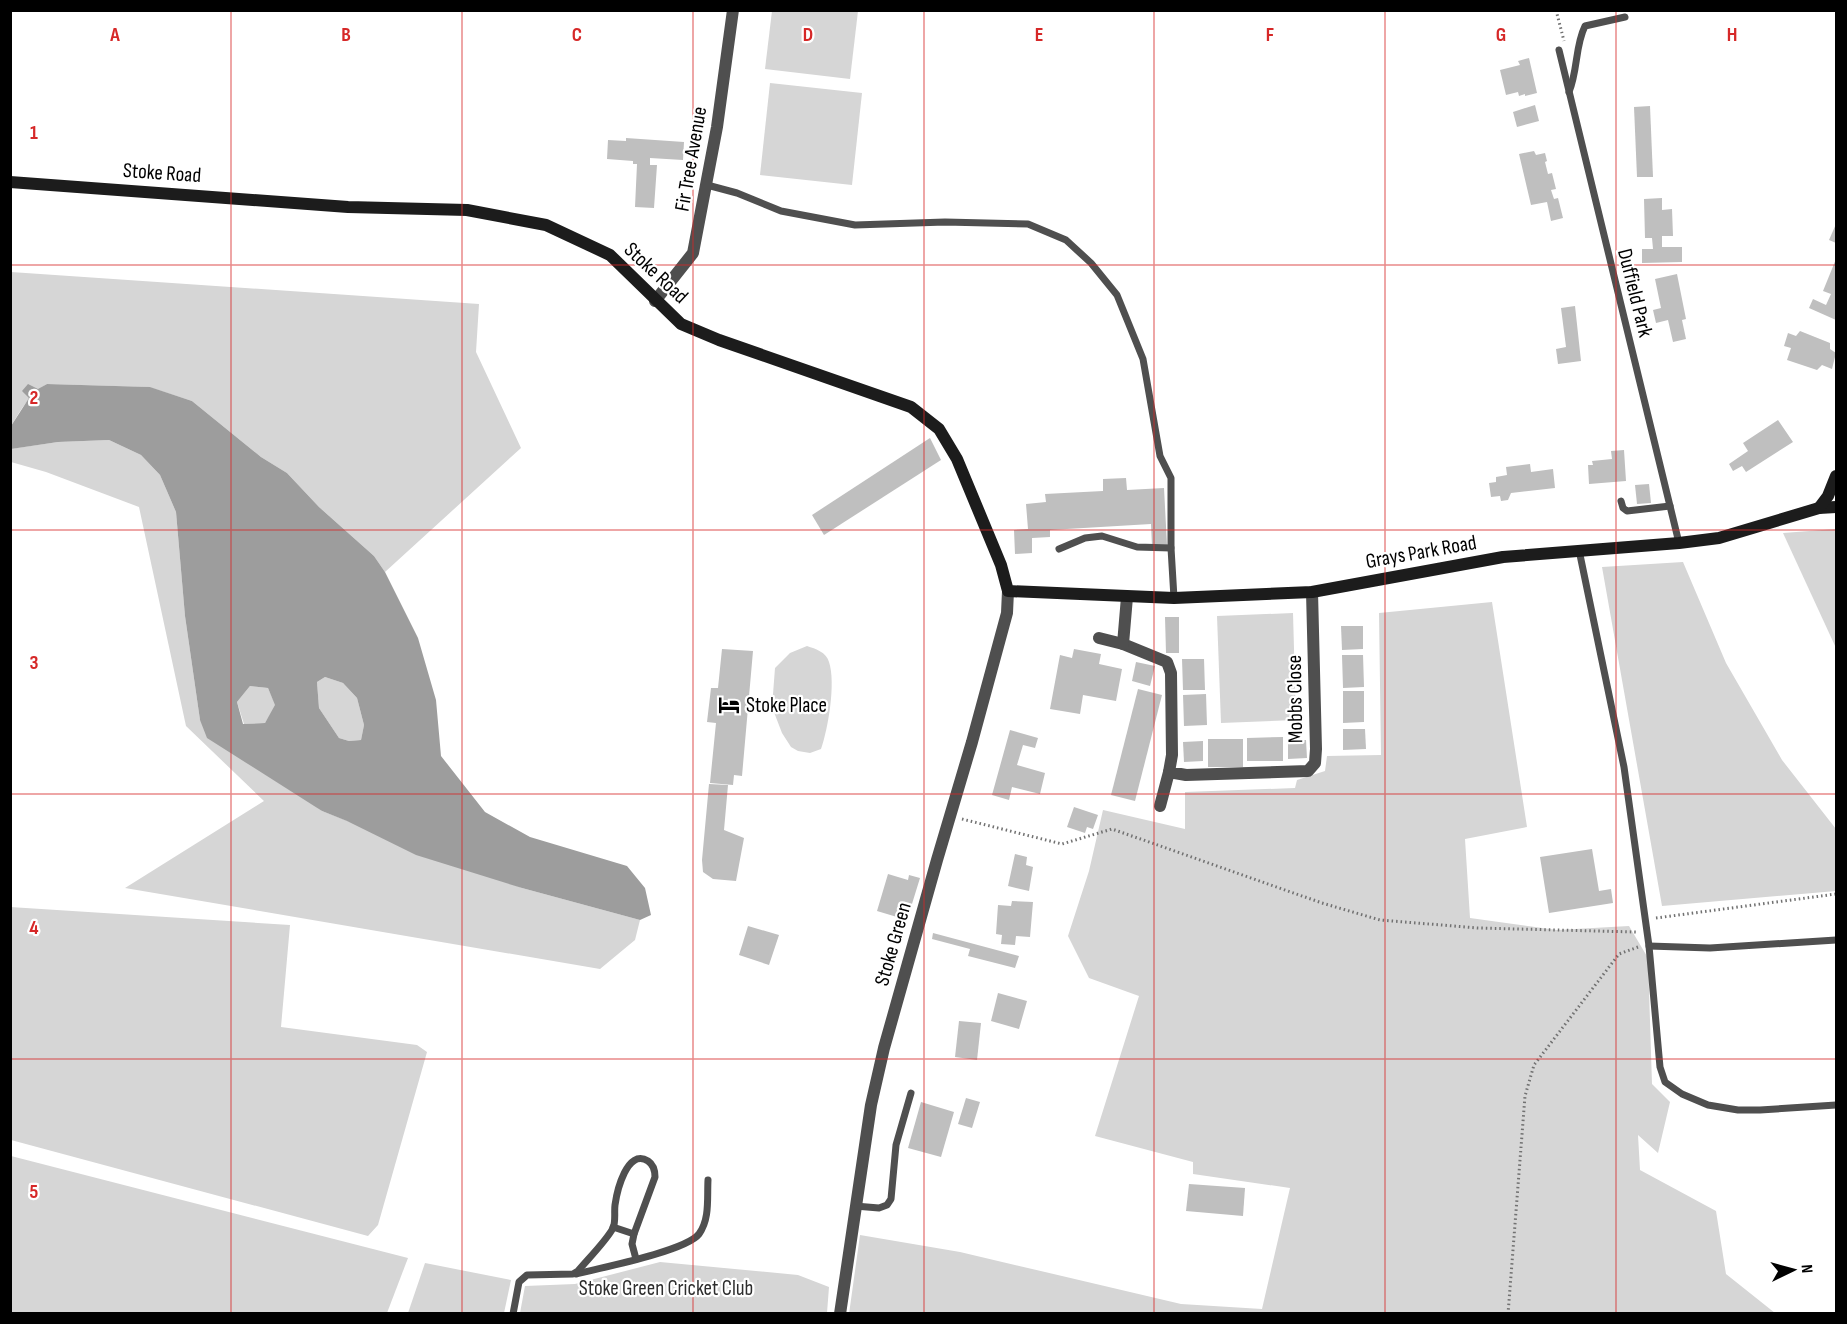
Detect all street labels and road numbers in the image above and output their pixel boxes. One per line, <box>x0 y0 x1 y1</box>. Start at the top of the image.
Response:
street label: Fir Tree Avenue <box>670 105 712 213</box>
street label: Stoke Road <box>122 158 202 188</box>
street label: Stoke Road <box>619 237 693 309</box>
street label: Duffield Park <box>1612 246 1658 340</box>
street label: Grays Park Road <box>1364 530 1478 574</box>
street label: Mobbs Close <box>1282 655 1308 743</box>
street label: Stoke Green <box>869 899 917 989</box>

